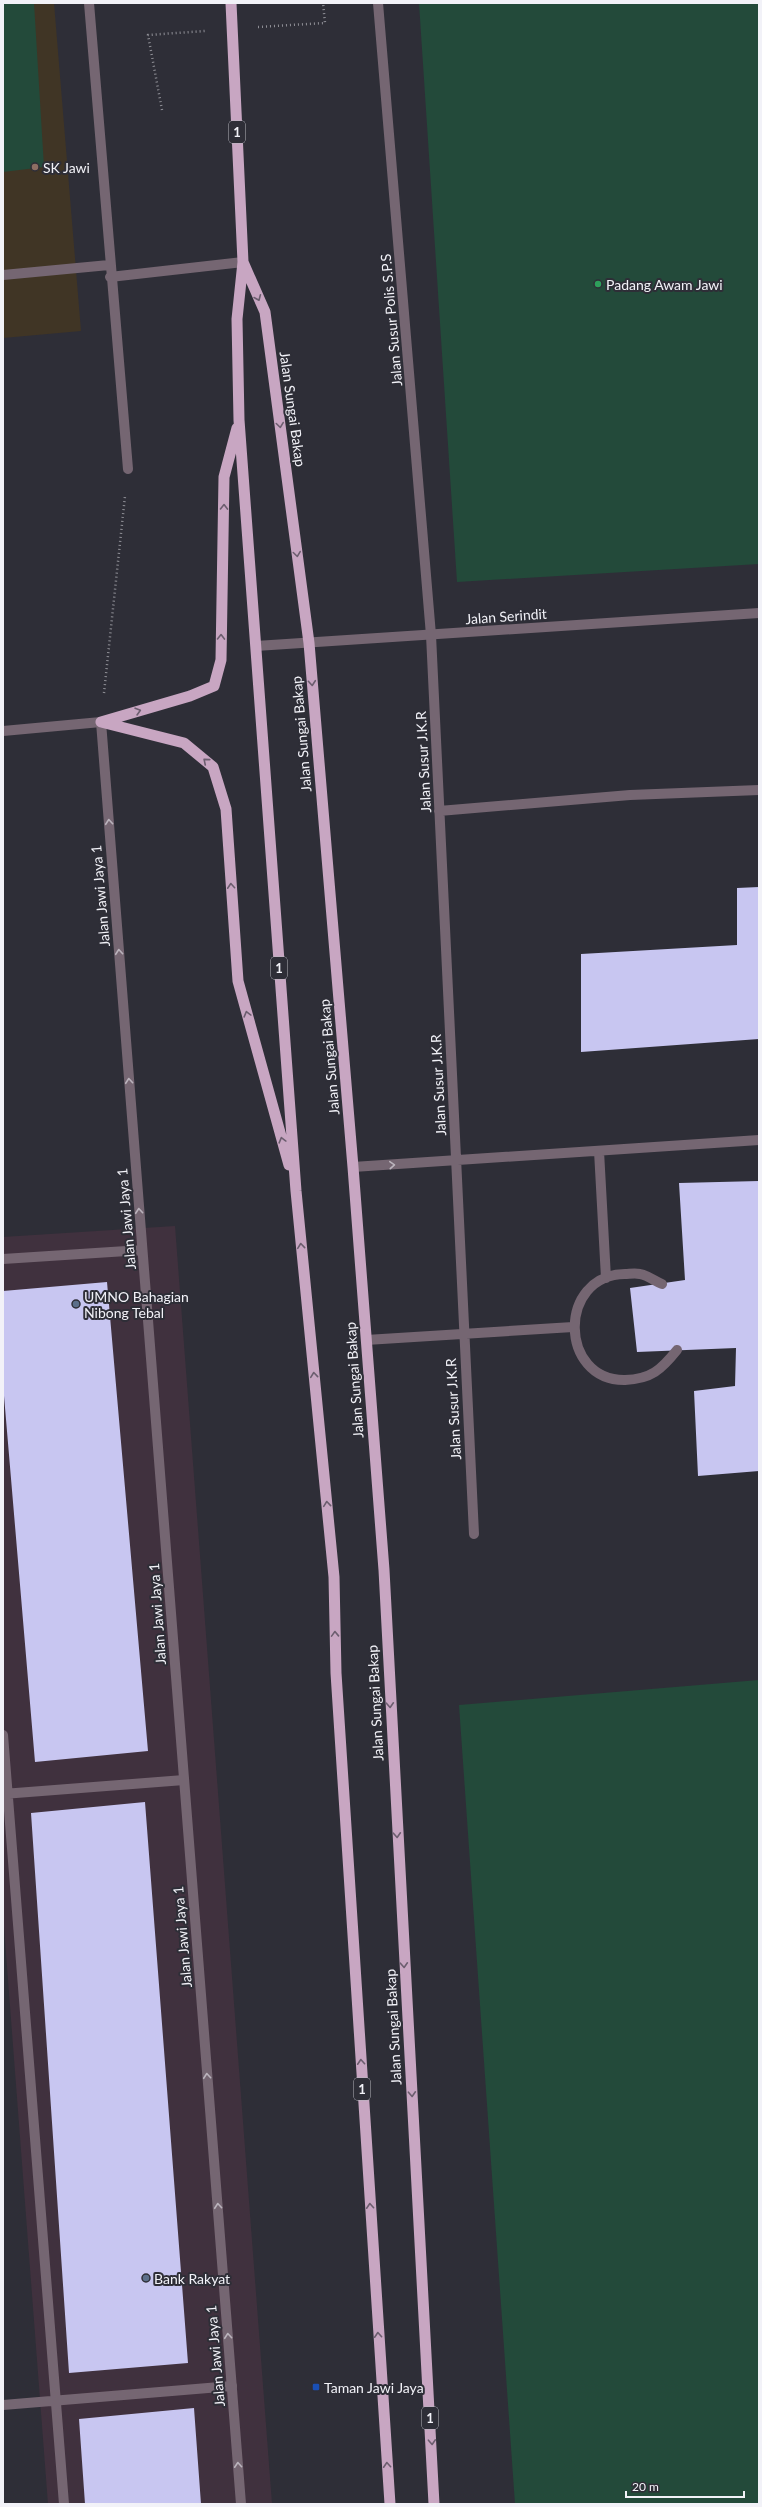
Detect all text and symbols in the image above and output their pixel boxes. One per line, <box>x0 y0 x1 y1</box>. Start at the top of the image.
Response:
road number: 1 <box>229 121 245 143</box>
place label: SK Jawi <box>43 159 90 176</box>
marker: SK Jawi <box>30 162 40 172</box>
street label: Jalan Susur Polis S.P.S <box>377 253 405 387</box>
place label: Padang Awam Jawi <box>606 276 723 293</box>
marker: Padang Awam Jawi <box>593 279 603 289</box>
one-way arrow <box>254 294 262 301</box>
street label: Jalan Sungai Bakap <box>276 350 310 468</box>
one-way arrow <box>275 422 284 428</box>
one-way arrow <box>220 504 228 510</box>
one-way arrow <box>292 551 301 557</box>
street label: Jalan Serindit <box>465 605 547 627</box>
one-way arrow <box>217 634 225 640</box>
street label: Jalan Sungai Bakap <box>287 675 315 793</box>
one-way arrow <box>308 680 317 686</box>
one-way arrow <box>134 707 141 716</box>
street label: Jalan Susur J.K.R <box>412 710 434 813</box>
one-way arrow <box>203 759 211 766</box>
one-way arrow <box>104 819 113 825</box>
street label: Jalan Jawi Jaya 1 <box>87 844 113 948</box>
one-way arrow <box>227 883 236 889</box>
one-way arrow <box>114 949 123 955</box>
road number: 1 <box>271 957 287 979</box>
street label: Jalan Sungai Bakap <box>315 998 343 1116</box>
one-way arrow <box>244 1011 252 1017</box>
street label: Jalan Susur J.K.R <box>427 1033 449 1136</box>
one-way arrow <box>125 1078 134 1084</box>
one-way arrow <box>278 1136 287 1143</box>
one-way arrow <box>389 1160 395 1169</box>
street label: Jalan Jawi Jaya 1 <box>113 1167 139 1271</box>
one-way arrow <box>135 1208 144 1214</box>
one-way arrow <box>297 1243 306 1249</box>
place label: UMNO Bahagian Nibong Tebal <box>84 1288 189 1321</box>
marker: UMNO Bahagian Nibong Tebal <box>71 1299 81 1309</box>
street label: Jalan Sungai Bakap <box>341 1321 367 1439</box>
street label: Jalan Susur J.K.R <box>442 1357 464 1460</box>
one-way arrow <box>310 1372 319 1378</box>
one-way arrow <box>322 1501 331 1507</box>
street label: Jalan Jawi Jaya 1 <box>145 1562 169 1666</box>
one-way arrow <box>331 1631 339 1637</box>
street label: Jalan Sungai Bakap <box>363 1644 387 1762</box>
one-way arrow <box>385 1702 394 1708</box>
one-way arrow <box>392 1832 401 1838</box>
street label: Jalan Jawi Jaya 1 <box>169 1885 195 1989</box>
one-way arrow <box>400 1961 409 1968</box>
street label: Jalan Sungai Bakap <box>381 1968 405 2086</box>
one-way arrow <box>356 2059 365 2065</box>
one-way arrow <box>203 2073 212 2079</box>
road number: 1 <box>354 2078 370 2100</box>
one-way arrow <box>408 2091 416 2097</box>
one-way arrow <box>213 2203 222 2209</box>
one-way arrow <box>365 2203 374 2209</box>
place label: Bank Rakyat <box>154 2270 230 2287</box>
marker: Bank Rakyat <box>141 2273 151 2283</box>
street label: Jalan Jawi Jaya 1 <box>202 2304 228 2408</box>
one-way arrow <box>223 2332 232 2339</box>
one-way arrow <box>373 2332 382 2338</box>
place label: Taman Jawi Jaya <box>324 2379 424 2396</box>
marker: Taman Jawi Jaya <box>311 2382 321 2392</box>
road number: 1 <box>422 2407 438 2429</box>
one-way arrow <box>427 2439 436 2445</box>
one-way arrow <box>234 2462 243 2468</box>
one-way arrow <box>383 2462 392 2468</box>
scale bar <box>626 2473 744 2499</box>
text: 20 m <box>632 2479 659 2494</box>

